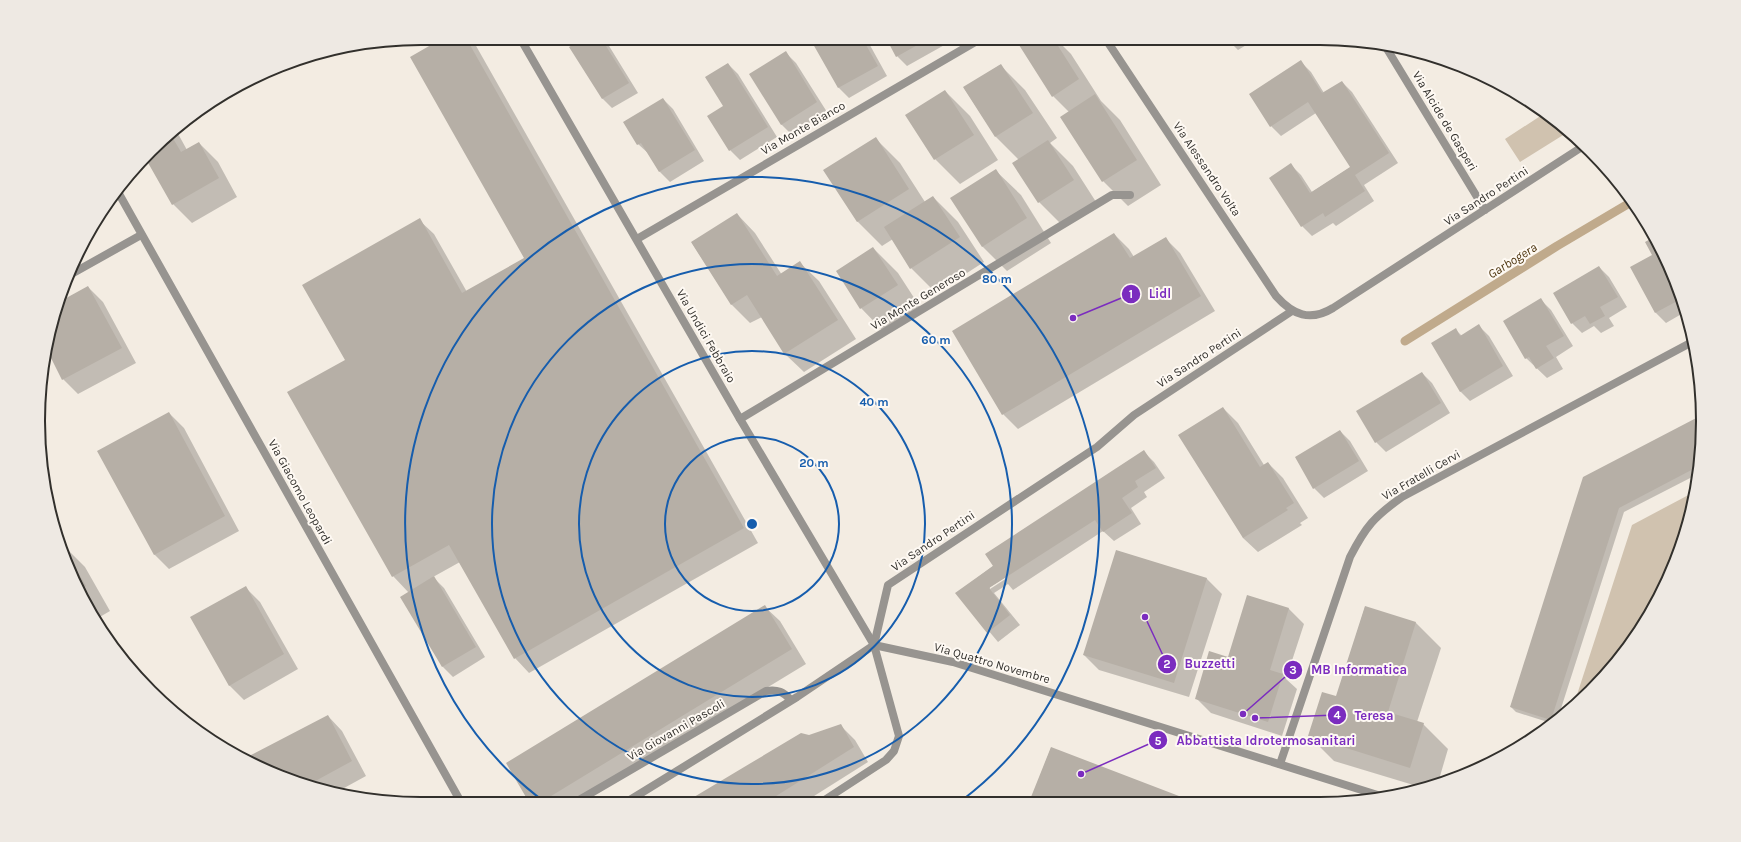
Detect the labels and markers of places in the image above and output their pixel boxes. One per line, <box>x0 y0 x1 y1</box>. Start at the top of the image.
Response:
callout: Lidl <box>1121 281 1180 306</box>
centre of rings <box>745 517 759 531</box>
callout: Buzzetti <box>1157 651 1244 676</box>
callout: MB Informatica <box>1283 657 1416 682</box>
callout: Teresa <box>1327 703 1402 728</box>
callout: Abbattista Idrotermosanitari <box>1148 728 1363 753</box>

